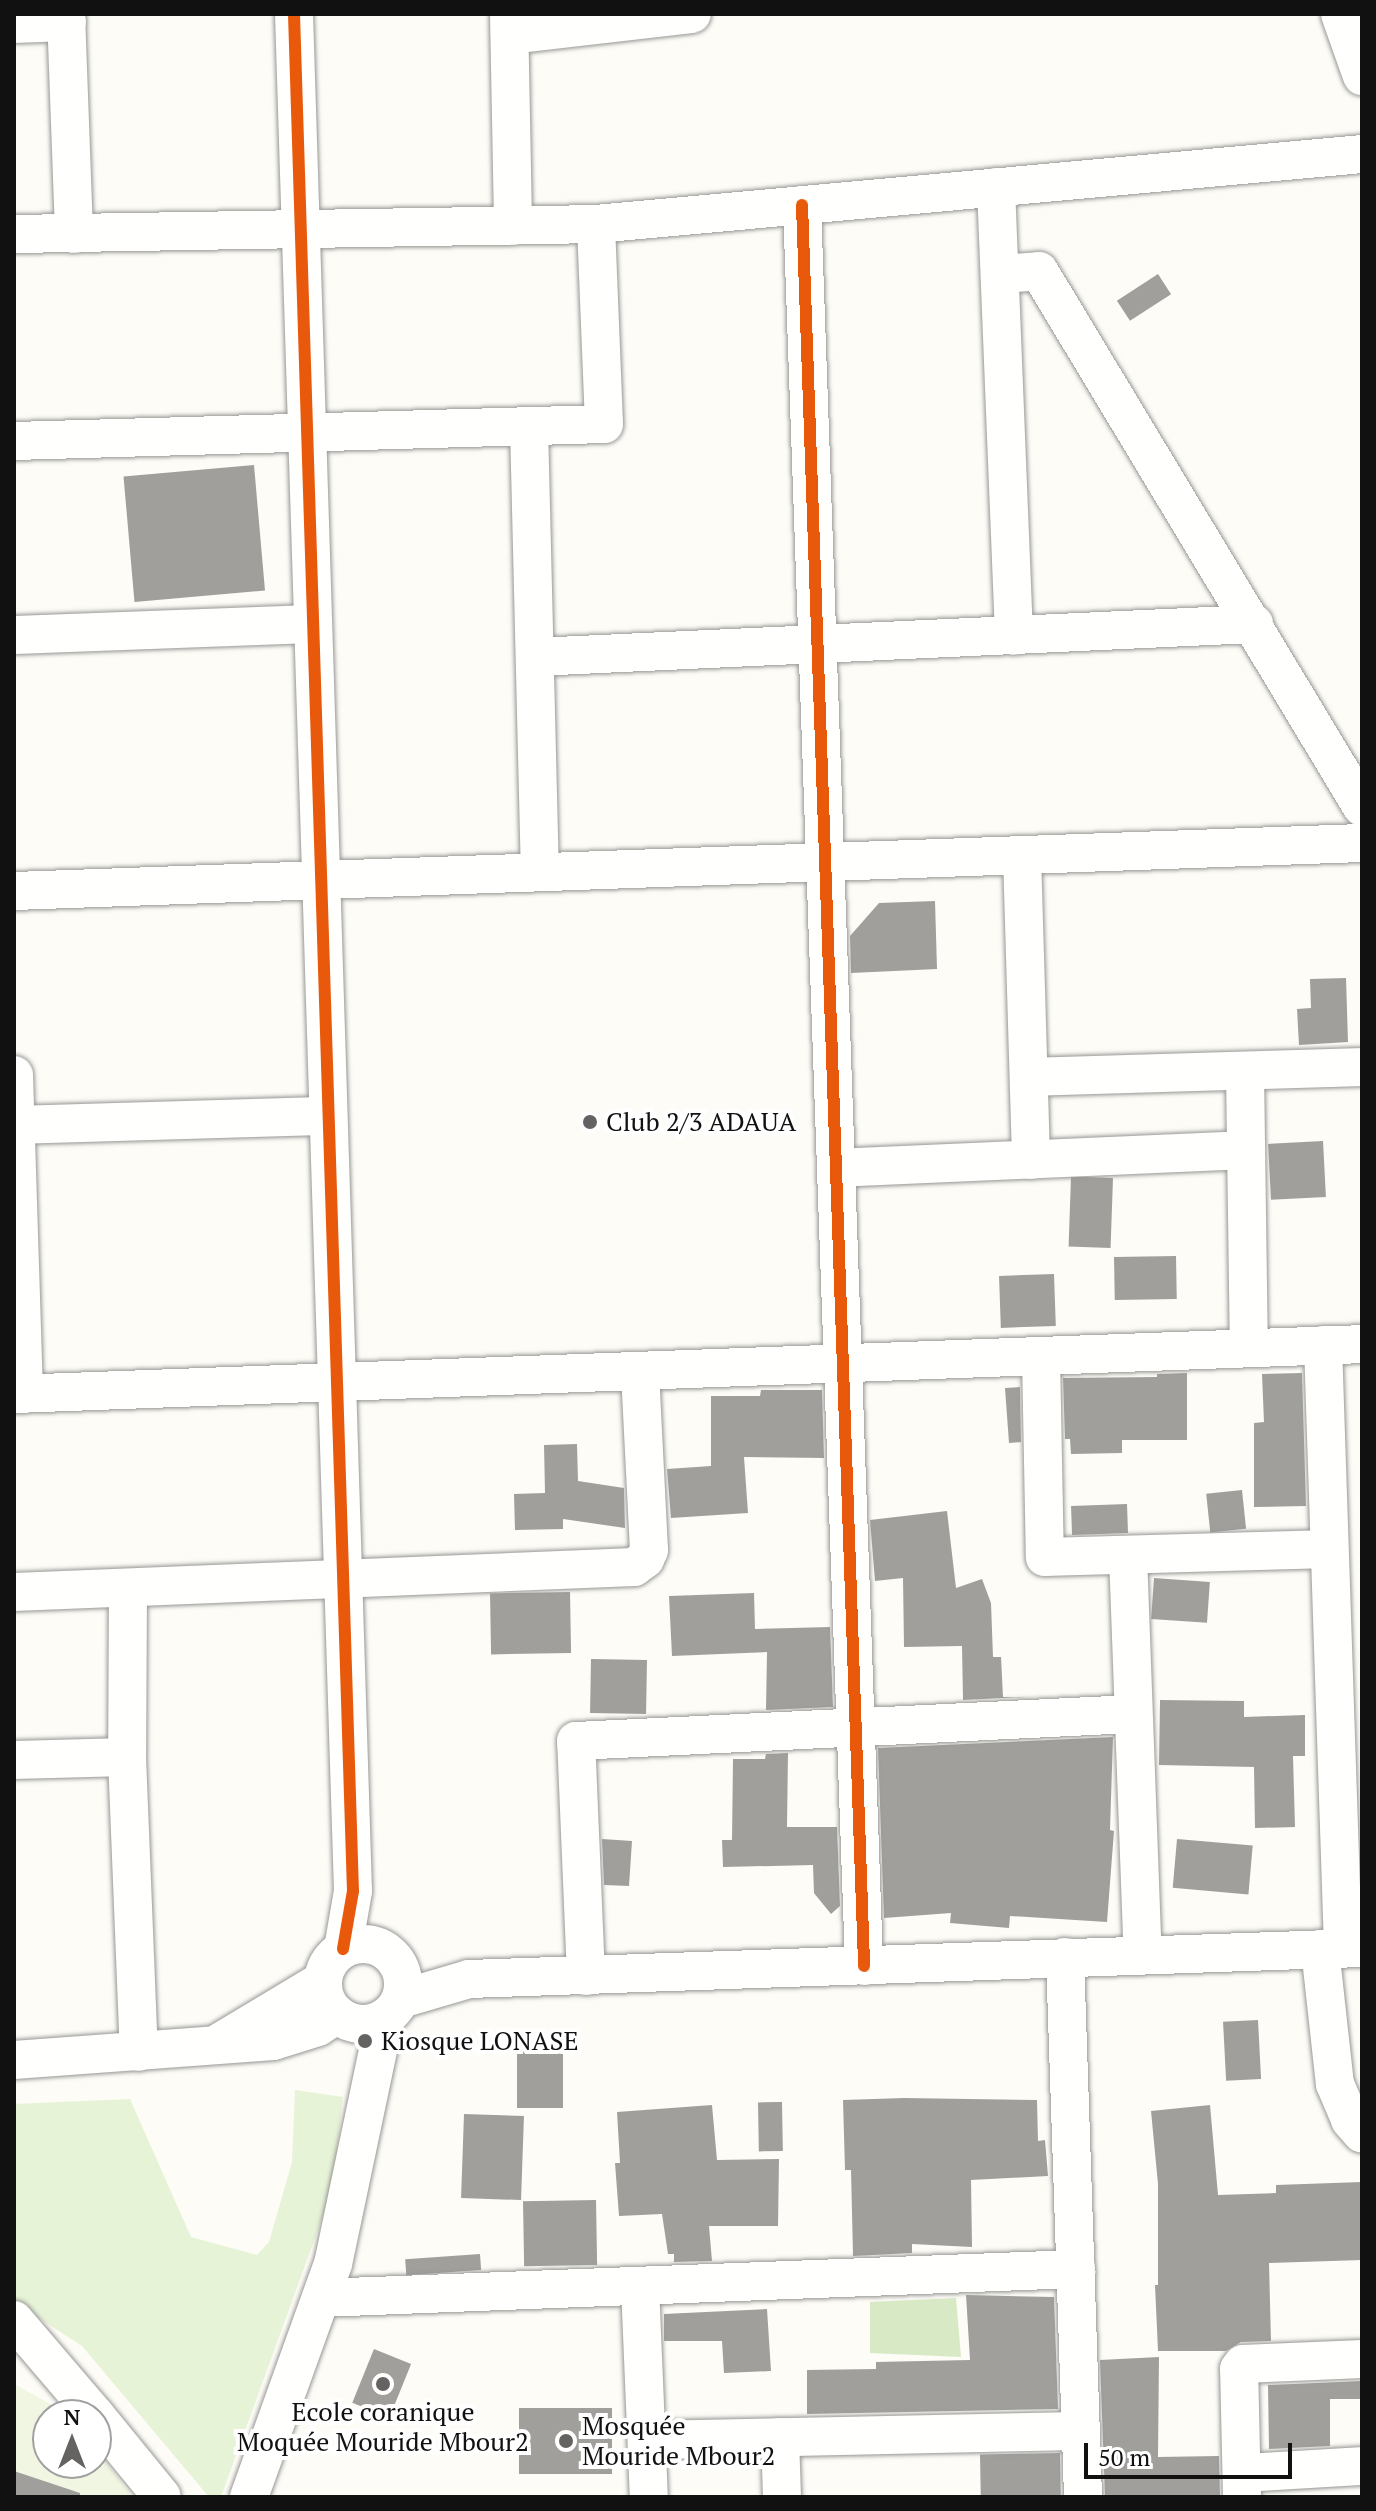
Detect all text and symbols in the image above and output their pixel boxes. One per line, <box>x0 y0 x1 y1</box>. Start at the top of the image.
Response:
place label: Club 2/3 ADAUA <box>606 1106 797 1138</box>
marker: Club 2/3 ADAUA <box>581 1113 599 1131</box>
place label: Kiosque LONASE <box>381 2025 579 2057</box>
marker: Kiosque LONASE <box>356 2032 374 2050</box>
marker: Ecole coranique Moquée Mouride Mbour2 <box>374 2375 392 2393</box>
place label: Ecole coranique Moquée Mouride Mbour2 <box>237 2396 529 2458</box>
north arrow <box>32 2399 112 2479</box>
text: N <box>64 2402 80 2431</box>
place label: Mosquée Mouride Mbour2 <box>582 2410 775 2472</box>
scale bar <box>1088 2427 1296 2477</box>
marker: Mosquée Mouride Mbour2 <box>557 2432 575 2450</box>
text: 50 m <box>1098 2441 1150 2473</box>

